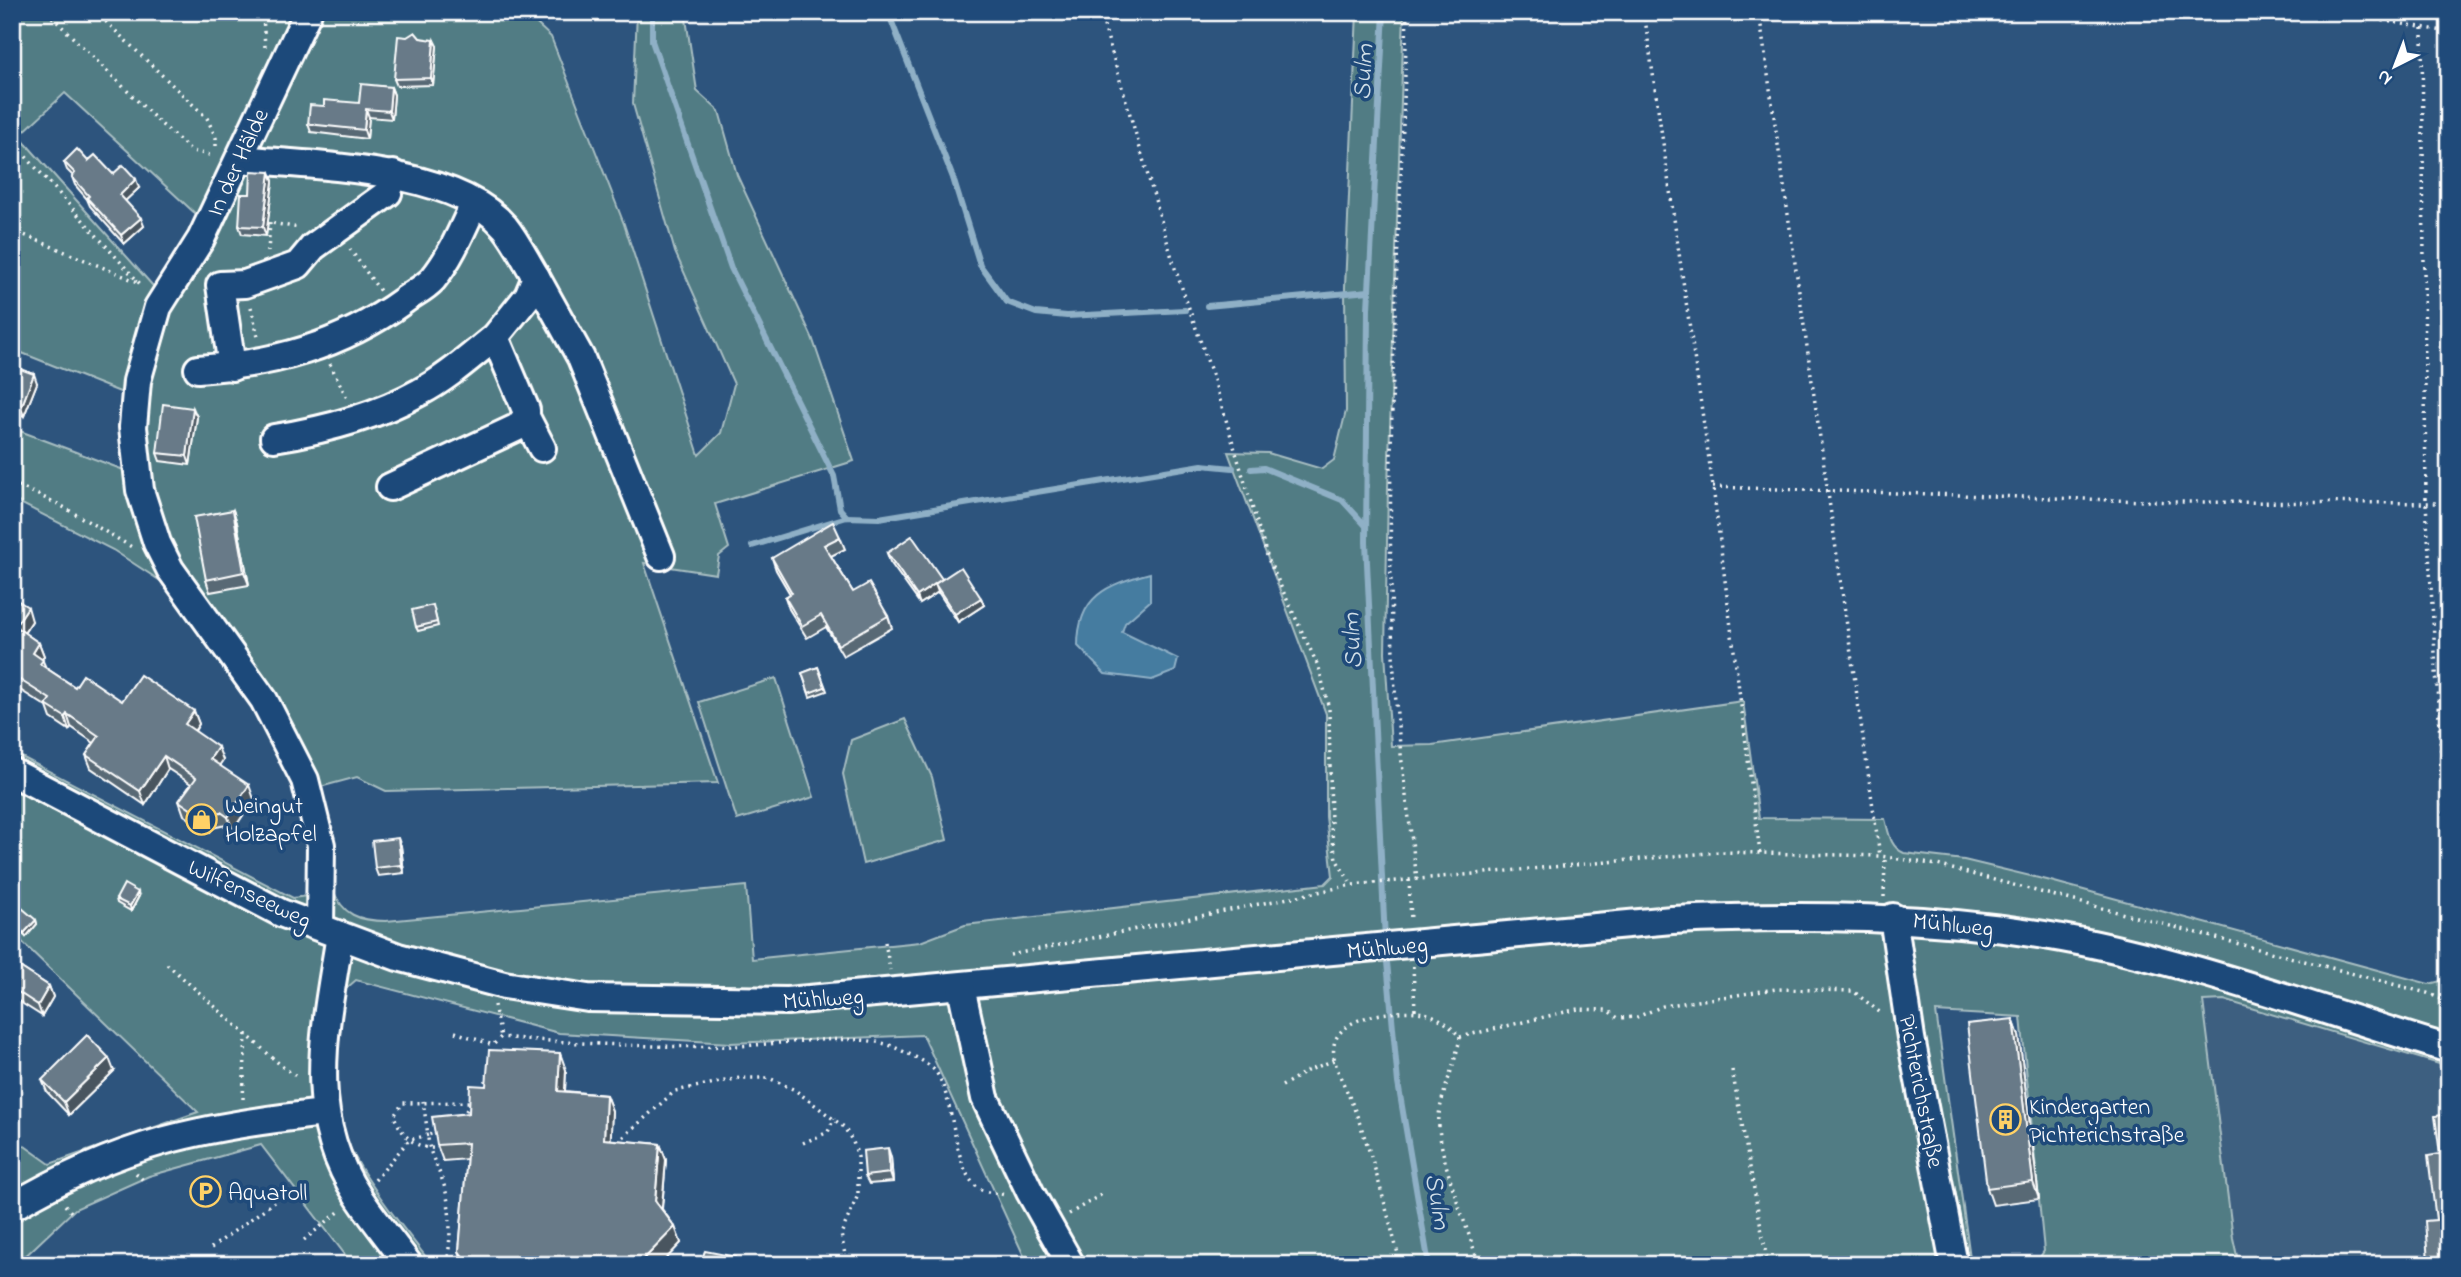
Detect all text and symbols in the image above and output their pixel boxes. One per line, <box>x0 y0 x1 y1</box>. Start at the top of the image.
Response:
north arrow <box>2360 32 2430 102</box>
water label: Sulm <box>1345 42 1385 101</box>
text: N <box>2371 62 2399 91</box>
street label: In der Hälde <box>199 103 280 223</box>
water label: Sulm <box>1334 611 1374 670</box>
place label: Weingut Holzapfel <box>225 790 317 853</box>
shop icon: Weingut Holzapfel <box>185 802 219 836</box>
street label: Wilfenseeweg <box>181 851 317 939</box>
street label: Mühlweg <box>1911 905 1995 948</box>
street label: Mühlweg <box>1345 929 1429 970</box>
street label: Mühlweg <box>782 980 865 1021</box>
street label: Pichterichstraße <box>1888 1012 1952 1171</box>
place label: Kindergarten Pichterichstraße <box>2029 1091 2185 1154</box>
building icon: Kindergarten Pichterichstraße <box>1989 1103 2023 1137</box>
water label: Sulm <box>1413 1171 1459 1233</box>
parking icon: Aquatoll <box>188 1175 222 1209</box>
place label: Aquatoll <box>228 1177 307 1212</box>

